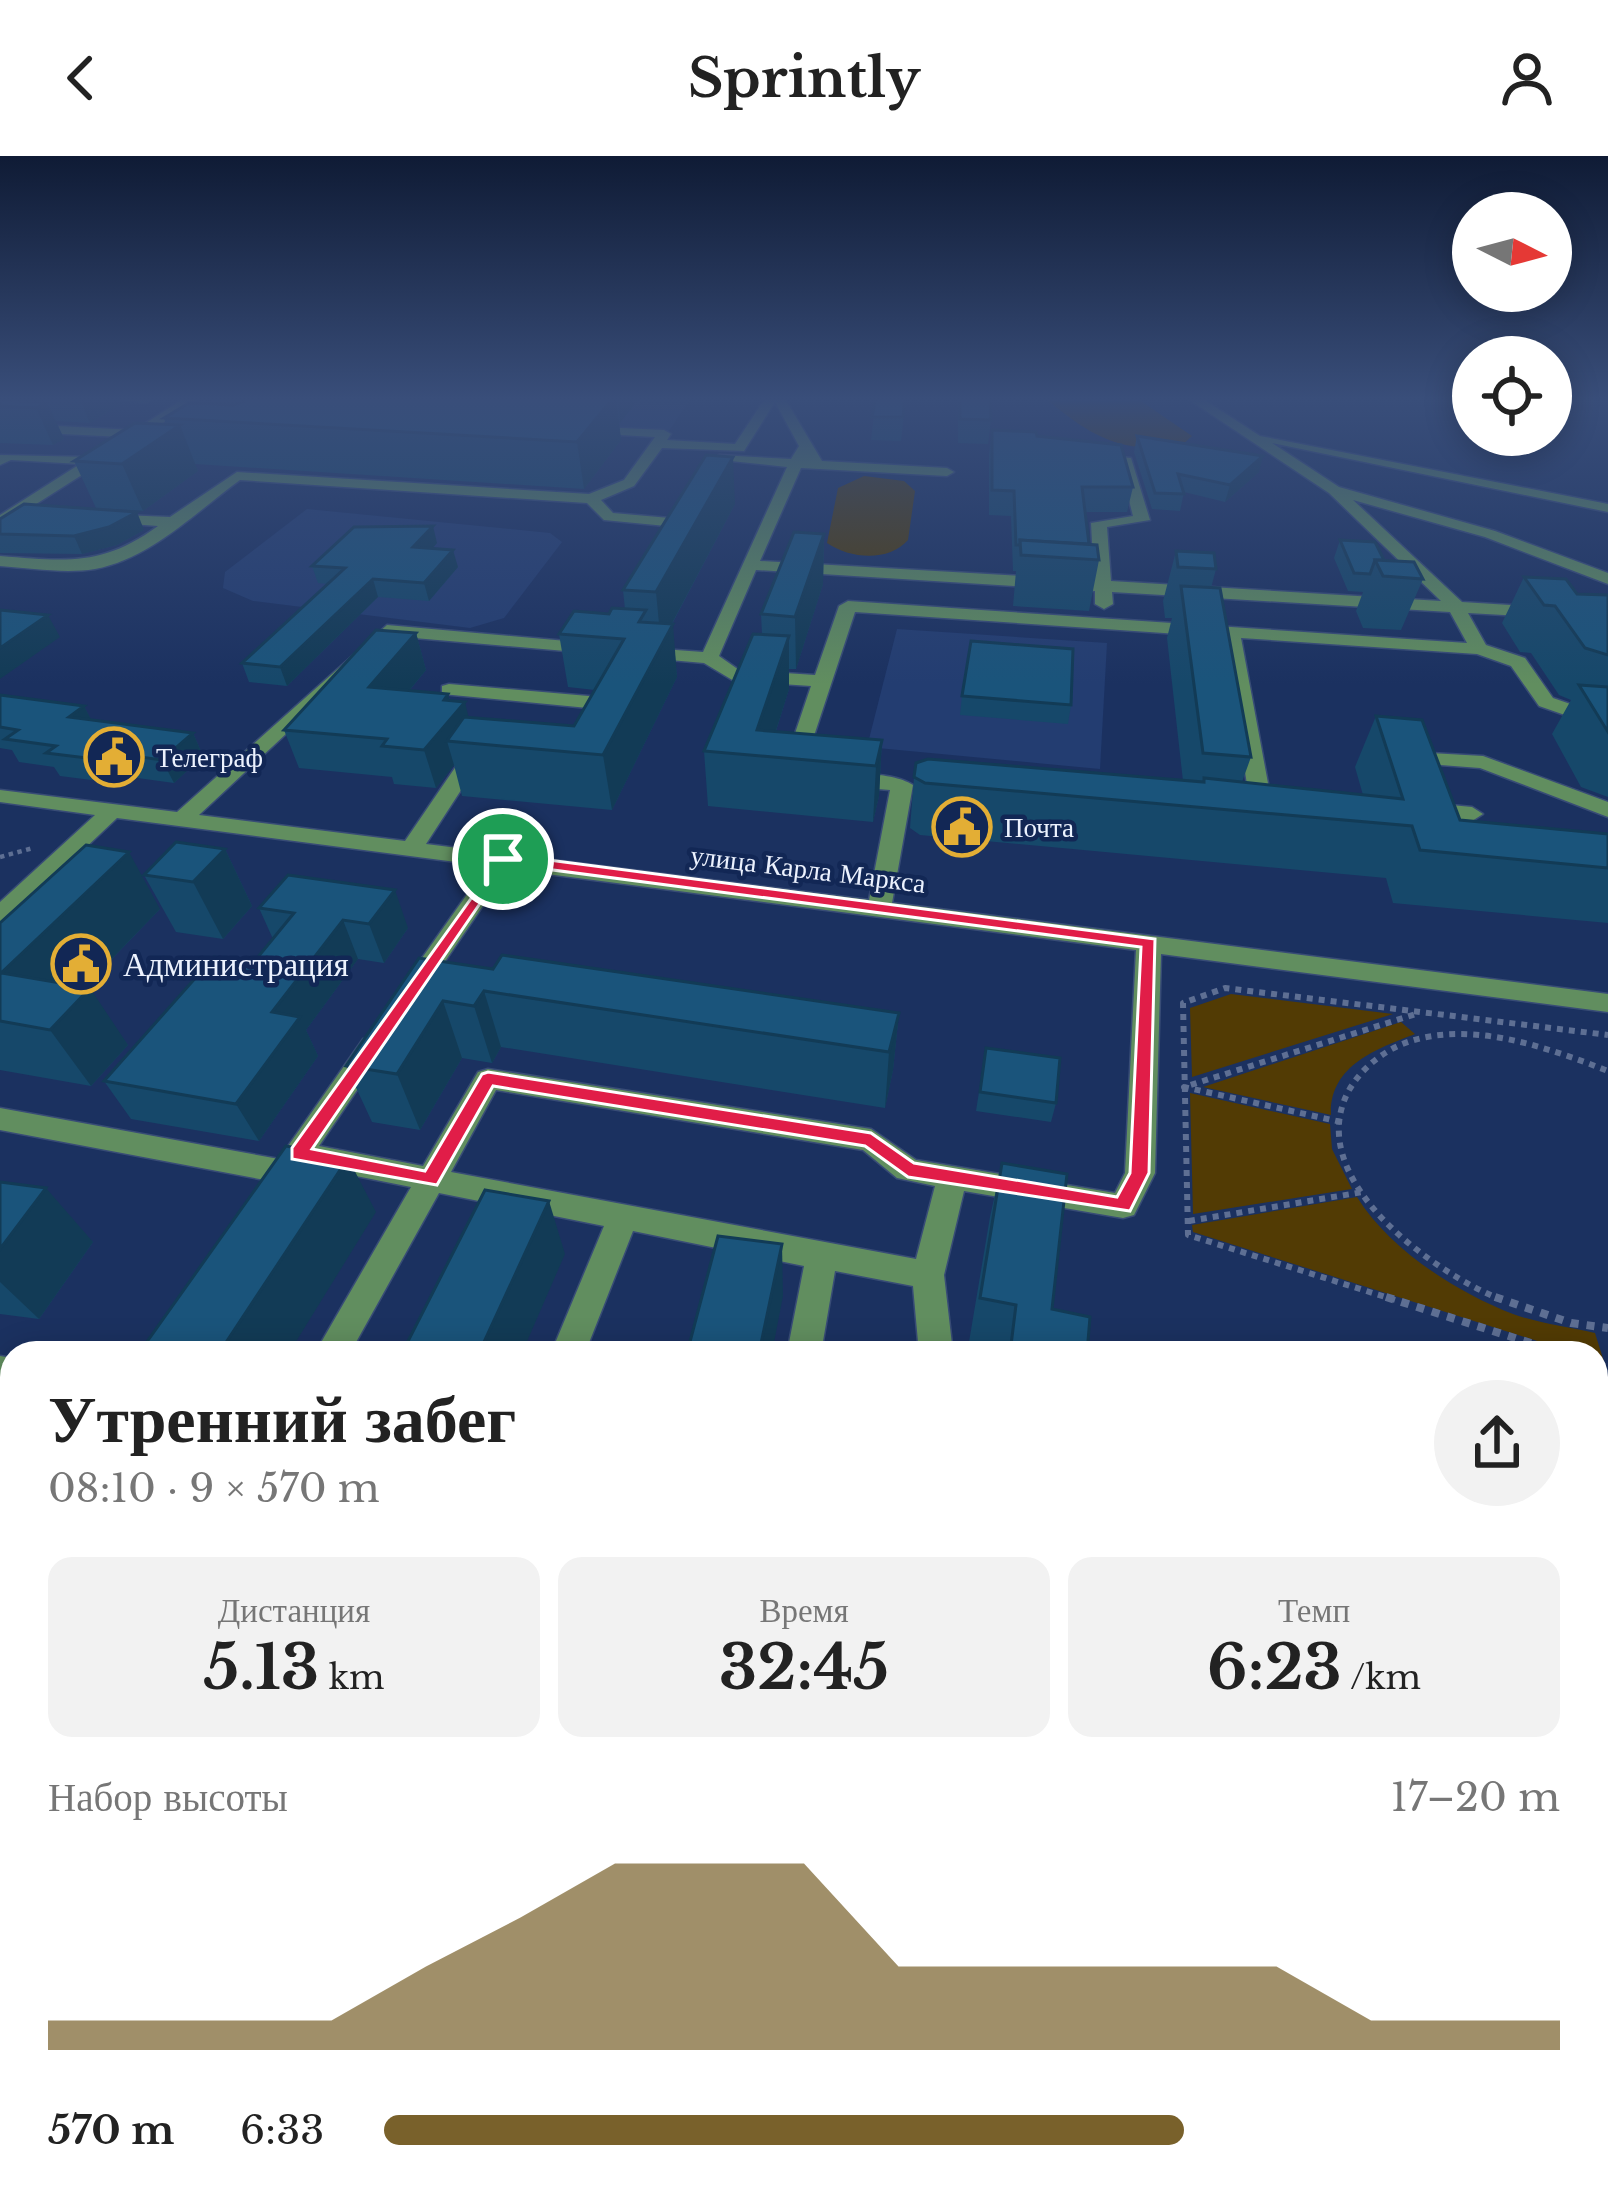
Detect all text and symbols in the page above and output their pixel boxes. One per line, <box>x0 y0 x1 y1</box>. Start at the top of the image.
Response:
icon: back <box>48 45 114 111</box>
text: Sprintly <box>688 45 920 112</box>
icon: person <box>1494 45 1560 111</box>
north arrow <box>1452 192 1572 312</box>
map controls <box>1452 192 1572 456</box>
button: locate <box>1452 336 1572 456</box>
public building icon: Телеграф <box>83 726 145 788</box>
place label: Телеграф <box>156 741 263 774</box>
public building icon: Почта <box>931 796 993 858</box>
pin <box>452 808 554 910</box>
place label: Почта <box>1004 811 1074 844</box>
icon: arrive <box>470 826 536 892</box>
street label: улица Карла Маркса <box>689 838 927 900</box>
public building icon: Администрация <box>50 933 112 995</box>
place label: Администрация <box>123 944 349 985</box>
text: Утренний забег <box>48 1378 516 1460</box>
button: share <box>1434 1380 1560 1506</box>
text: 08:10 · 9 × 570 m <box>48 1464 380 1513</box>
text: Дистанция <box>218 1590 370 1631</box>
text: Время <box>759 1590 849 1631</box>
text: Темп <box>1278 1590 1350 1631</box>
text: 5.13 <box>204 1631 319 1705</box>
text: 32:45 <box>719 1631 889 1705</box>
text: 6:23 <box>1207 1631 1342 1705</box>
text: km <box>319 1657 384 1698</box>
text: /km <box>1342 1657 1421 1698</box>
text: Набор высоты <box>48 1773 288 1822</box>
text: 17–20 m <box>1391 1773 1560 1822</box>
text: 570 m <box>48 2106 174 2155</box>
text: 6:33 <box>240 2106 324 2155</box>

